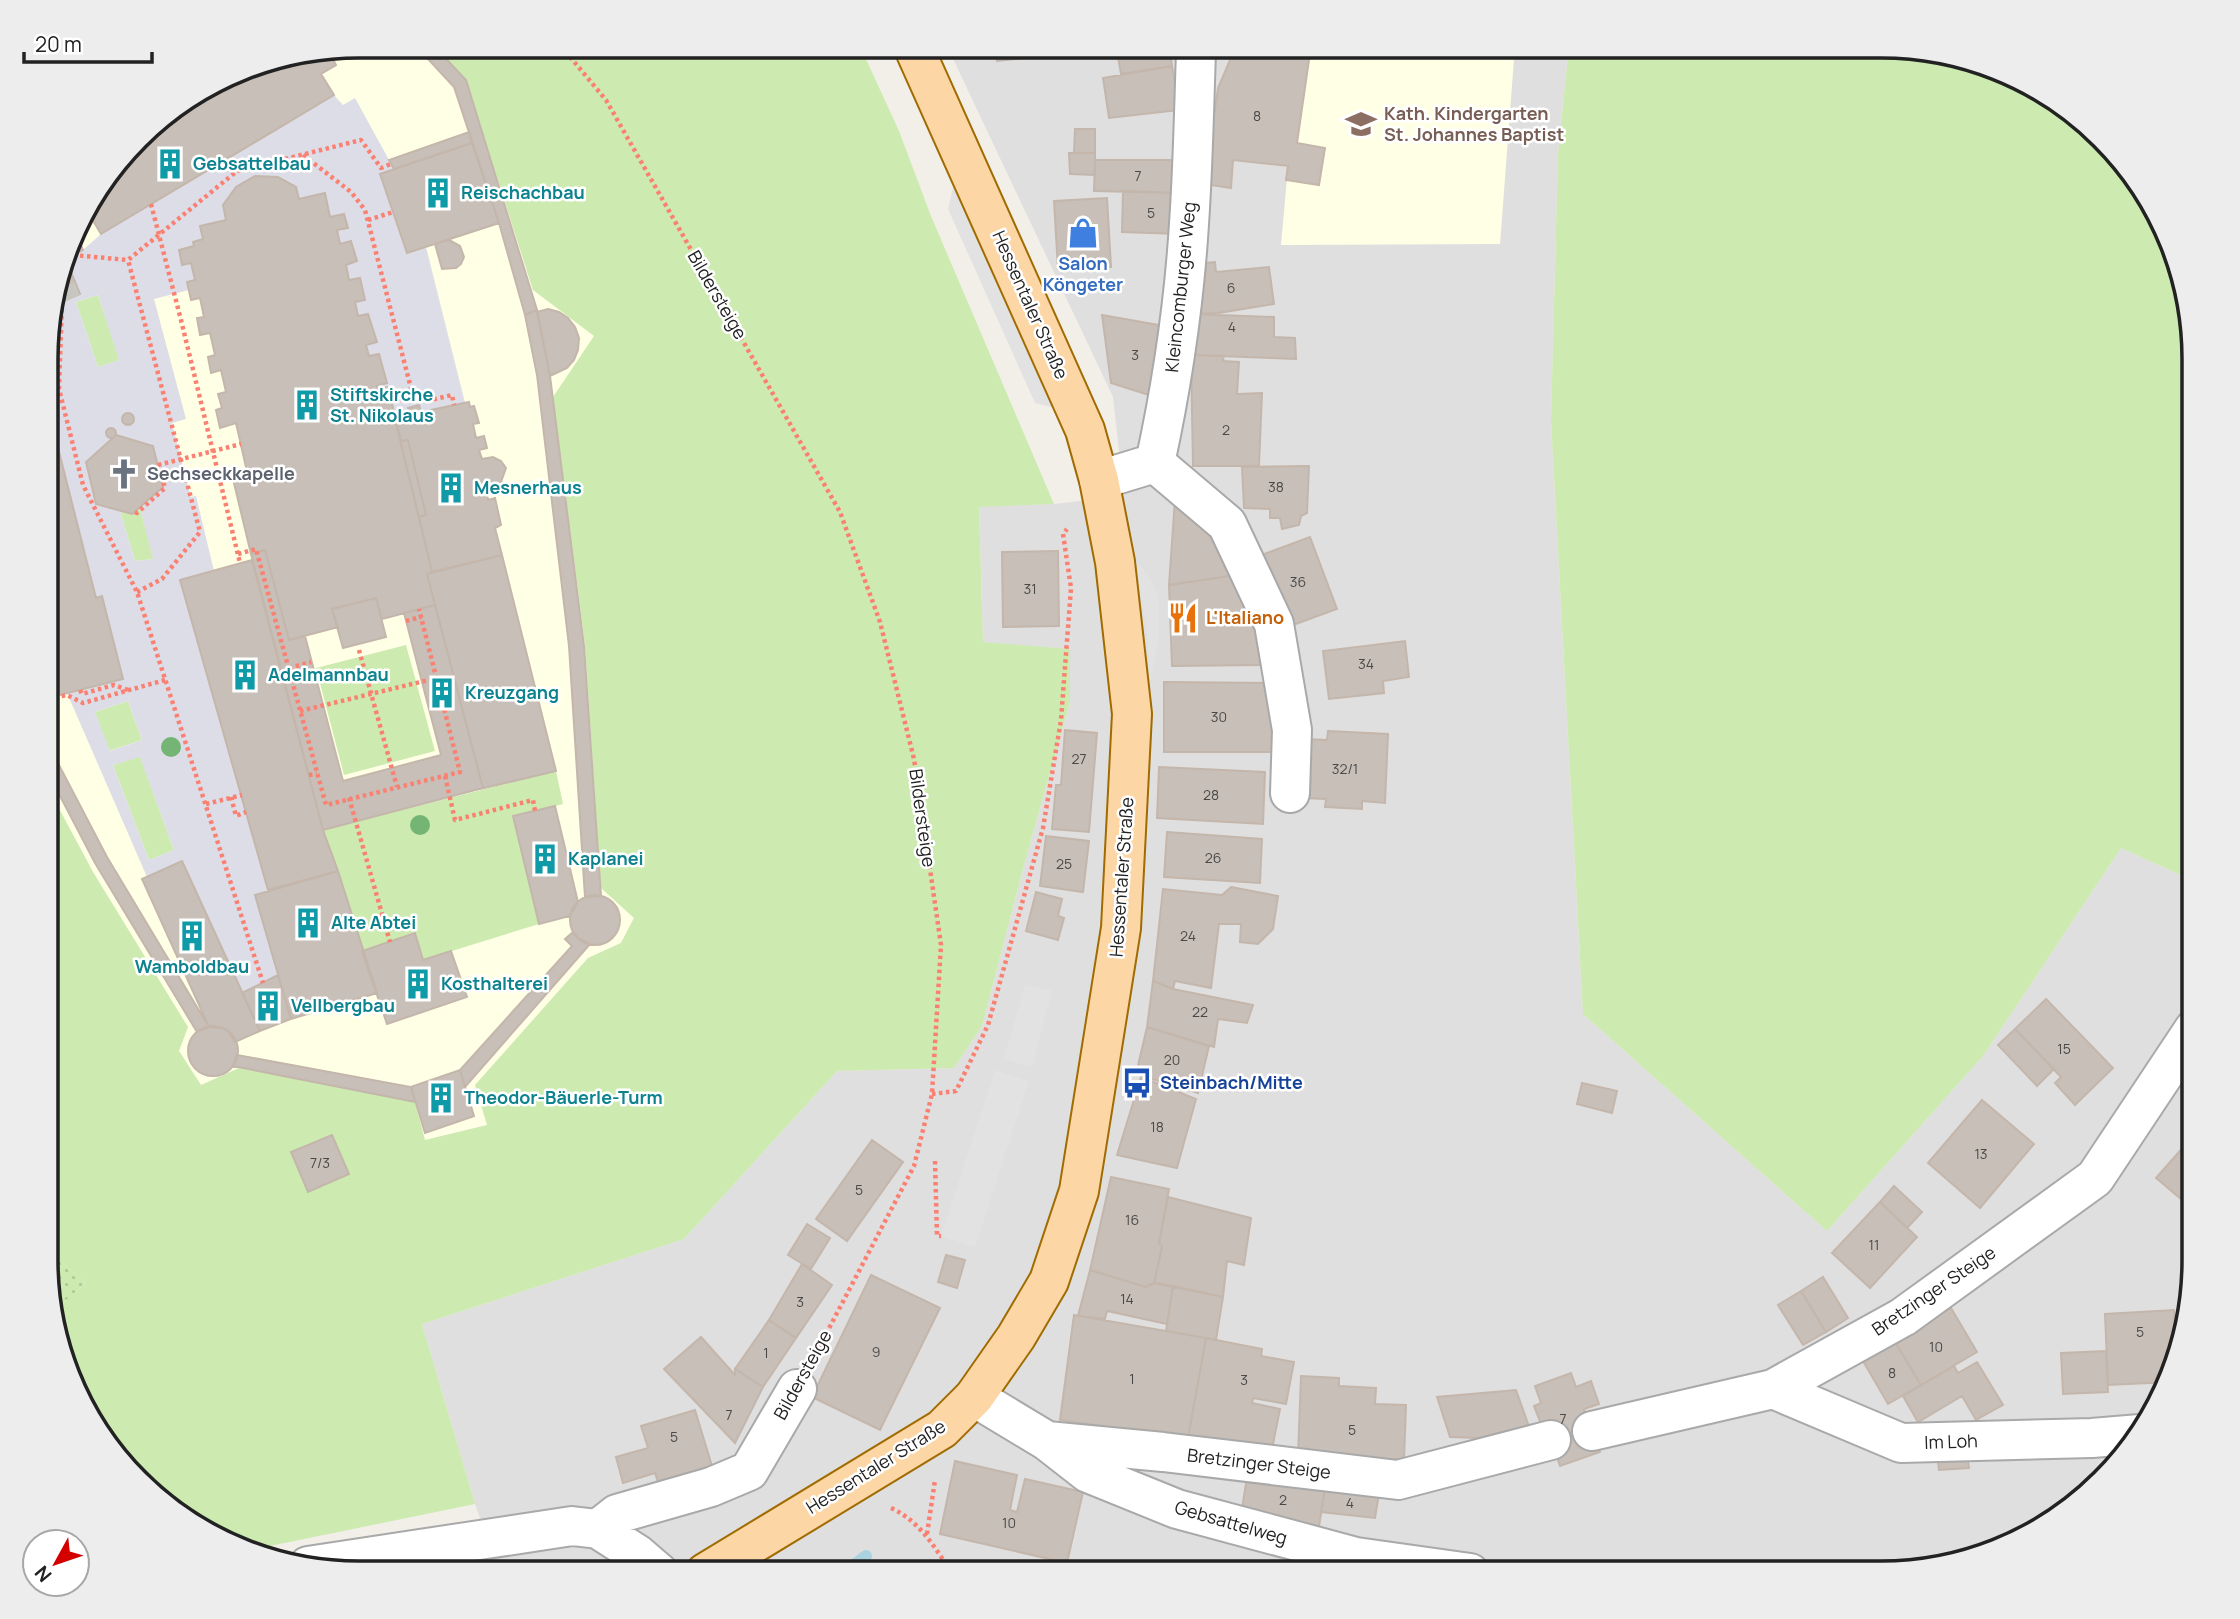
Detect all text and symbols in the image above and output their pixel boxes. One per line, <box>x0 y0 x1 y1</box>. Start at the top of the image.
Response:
scale bar <box>24 21 152 65</box>
text: 20 m <box>35 30 82 58</box>
place label: Kath. Kindergarten St. Johannes Baptist <box>1384 101 1564 146</box>
house number: 8 <box>1253 106 1261 125</box>
school or university icon: Kath. Kindergarten St. Johannes Baptist <box>1344 107 1378 141</box>
building icon: Gebsattelbau <box>153 147 187 181</box>
place label: Gebsattelbau <box>193 151 311 175</box>
house number: 7 <box>1134 166 1142 185</box>
building icon: Reischachbau <box>421 176 455 210</box>
place label: Reischachbau <box>461 180 585 204</box>
street label: Kleincomburger Weg <box>1159 200 1201 373</box>
house number: 5 <box>1147 203 1155 222</box>
shop icon: Salon Köngeter <box>1066 216 1100 250</box>
street label: Hessentaler Straße <box>987 226 1075 383</box>
street label: Bildersteige <box>683 246 753 343</box>
place label: Salon Köngeter <box>1043 251 1123 296</box>
house number: 6 <box>1227 278 1235 297</box>
house number: 4 <box>1228 317 1236 336</box>
house number: 3 <box>1131 345 1139 364</box>
place label: Stiftskirche St. Nikolaus <box>330 382 434 427</box>
building icon: Stiftskirche St. Nikolaus <box>290 388 324 422</box>
house number: 2 <box>1222 420 1230 439</box>
church icon: Sechseckkapelle <box>107 457 141 491</box>
place label: Sechseckkapelle <box>147 461 295 485</box>
building icon: Mesnerhaus <box>434 471 468 505</box>
place label: Mesnerhaus <box>474 475 582 499</box>
house number: 38 <box>1268 477 1284 496</box>
house number: 36 <box>1290 572 1306 591</box>
house number: 31 <box>1023 579 1037 598</box>
restaurant icon: L'Italiano <box>1166 601 1200 635</box>
place label: L'Italiano <box>1206 605 1284 629</box>
house number: 34 <box>1358 654 1374 673</box>
building icon: Adelmannbau <box>228 658 262 692</box>
place label: Adelmannbau <box>268 662 389 686</box>
building icon: Kreuzgang <box>425 676 459 710</box>
place label: Kreuzgang <box>465 680 559 704</box>
house number: 30 <box>1211 707 1227 726</box>
house number: 27 <box>1071 749 1087 768</box>
house number: 32/1 <box>1332 759 1358 778</box>
street label: Bildersteige <box>904 767 942 869</box>
house number: 28 <box>1203 785 1219 804</box>
street label: Hessentaler Straße <box>1103 796 1139 958</box>
building icon: Kaplanei <box>528 842 562 876</box>
place label: Kaplanei <box>568 846 644 870</box>
house number: 26 <box>1205 848 1221 867</box>
house number: 25 <box>1056 854 1072 873</box>
building icon: Alte Abtei <box>291 906 325 940</box>
place label: Alte Abtei <box>331 910 416 934</box>
building icon: Wamboldbau <box>175 919 209 953</box>
house number: 24 <box>1180 926 1196 945</box>
place label: Wamboldbau <box>135 954 249 978</box>
building icon: Kosthalterei <box>401 967 435 1001</box>
place label: Kosthalterei <box>441 971 548 995</box>
building icon: Vellbergbau <box>251 989 285 1023</box>
place label: Vellbergbau <box>291 993 395 1017</box>
house number: 22 <box>1192 1002 1208 1021</box>
house number: 15 <box>2057 1039 2071 1058</box>
house number: 20 <box>1164 1050 1180 1069</box>
bus stop icon: Steinbach/Mitte <box>1120 1066 1154 1100</box>
place label: Steinbach/Mitte <box>1160 1070 1303 1094</box>
building icon: Theodor-Bäuerle-Turm <box>424 1081 458 1115</box>
place label: Theodor-Bäuerle-Turm <box>464 1085 663 1109</box>
house number: 18 <box>1150 1117 1164 1136</box>
house number: 13 <box>1974 1144 1988 1163</box>
house number: 7/3 <box>310 1153 330 1172</box>
house number: 5 <box>855 1180 863 1199</box>
house number: 16 <box>1125 1210 1139 1229</box>
house number: 11 <box>1869 1235 1879 1254</box>
street label: Bretzinger Steige <box>1867 1240 2000 1341</box>
house number: 14 <box>1120 1289 1134 1308</box>
house number: 3 <box>796 1292 804 1311</box>
house number: 5 <box>2136 1322 2144 1341</box>
street label: Bildersteige <box>768 1325 837 1424</box>
house number: 10 <box>1929 1337 1943 1356</box>
house number: 9 <box>872 1342 880 1361</box>
house number: 1 <box>763 1343 769 1362</box>
house number: 8 <box>1888 1363 1896 1382</box>
house number: 1 <box>1129 1369 1135 1388</box>
house number: 3 <box>1240 1370 1248 1389</box>
house number: 7 <box>725 1405 733 1424</box>
house number: 7 <box>1559 1409 1567 1428</box>
street label: Hessentaler Straße <box>801 1413 950 1519</box>
house number: 5 <box>1348 1420 1356 1439</box>
house number: 5 <box>670 1427 678 1446</box>
street label: Im Loh <box>1924 1428 1978 1454</box>
street label: Bretzinger Steige <box>1186 1442 1332 1484</box>
house number: 2 <box>1279 1490 1287 1509</box>
house number: 4 <box>1346 1493 1354 1512</box>
street label: Gebsattelweg <box>1172 1495 1290 1550</box>
house number: 10 <box>1002 1513 1016 1532</box>
north arrow <box>21 1528 91 1598</box>
text: N <box>29 1560 57 1588</box>

